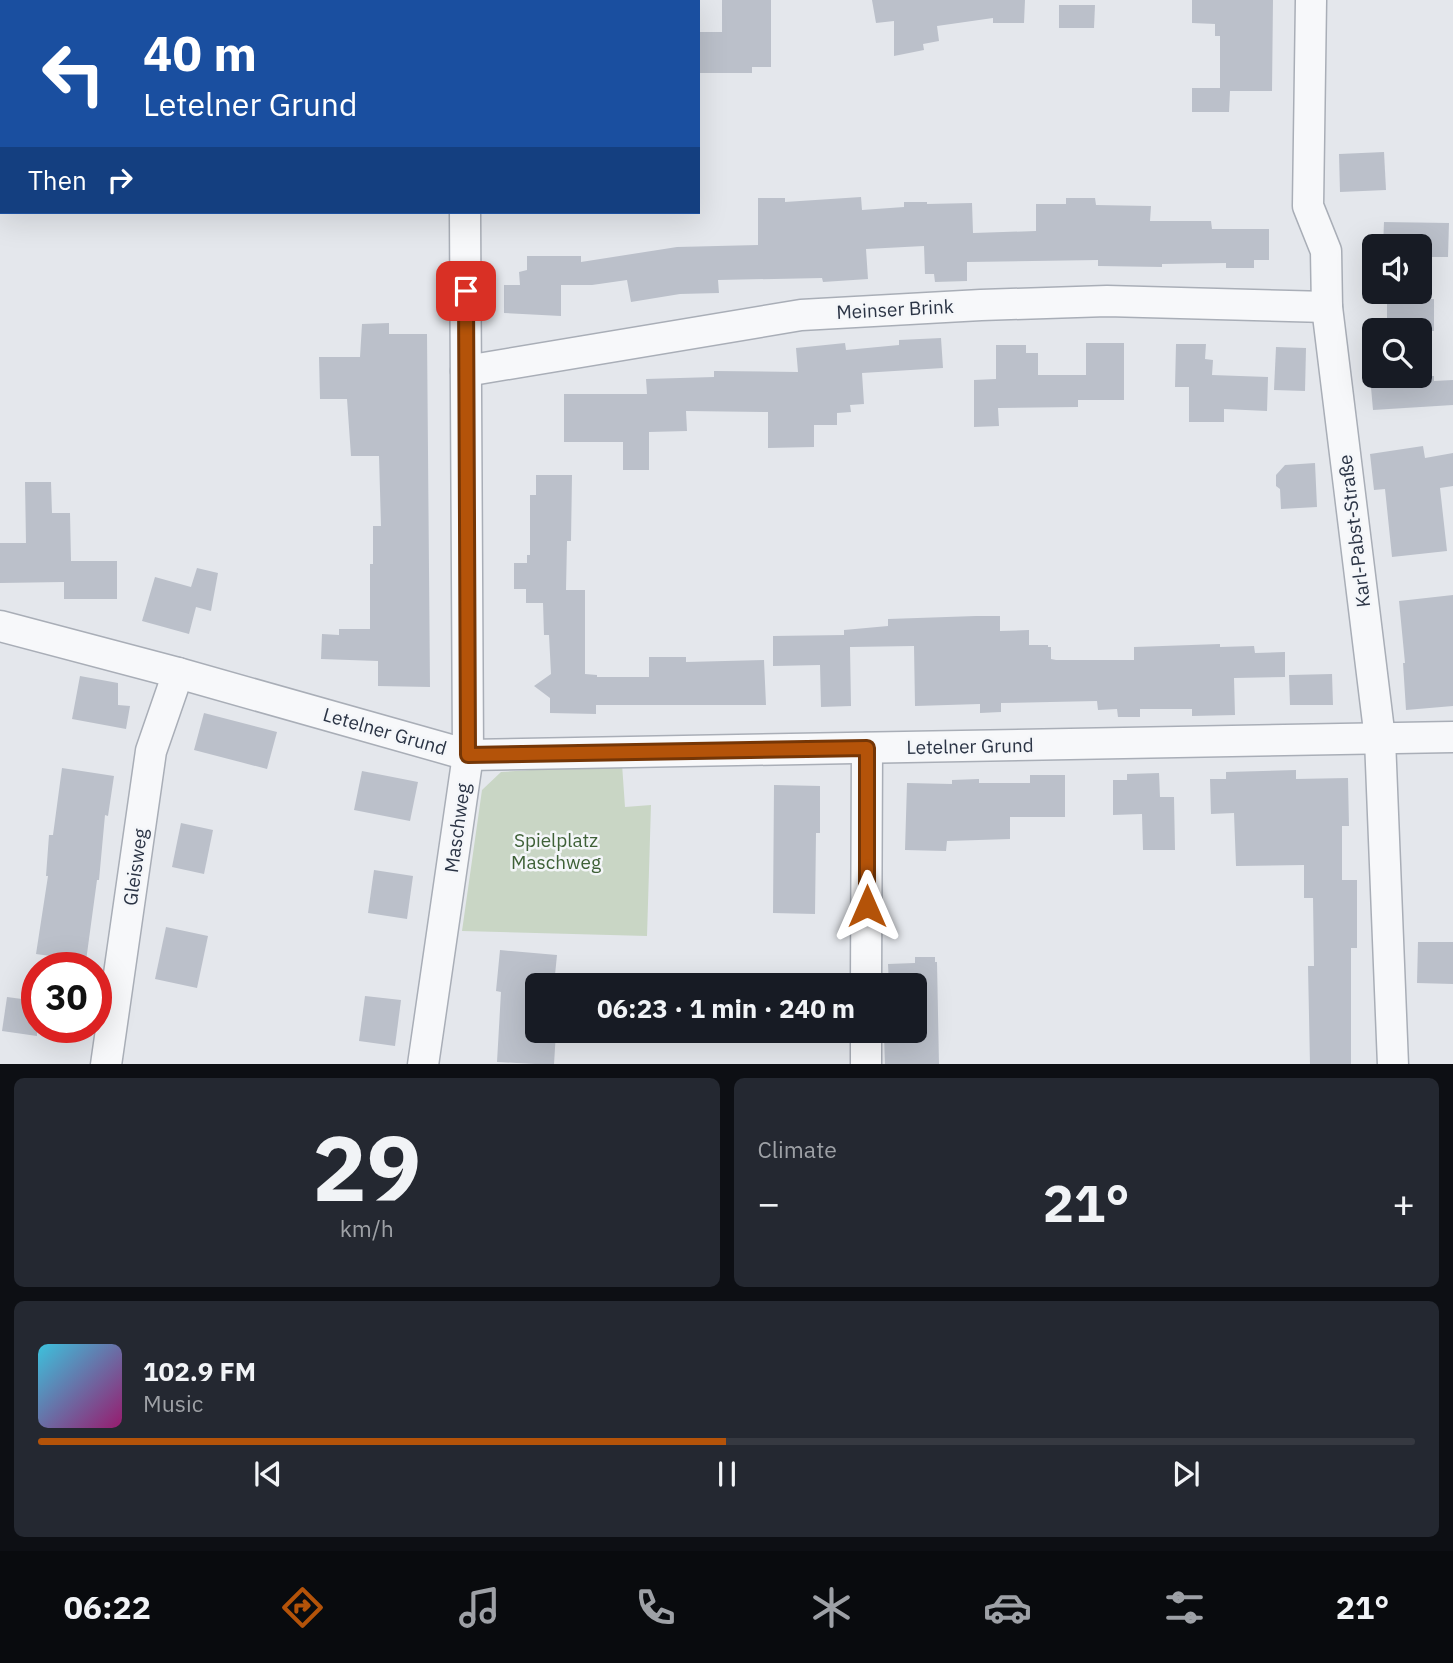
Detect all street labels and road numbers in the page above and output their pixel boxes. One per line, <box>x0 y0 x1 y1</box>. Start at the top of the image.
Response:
street label: Meinser Brink <box>836 294 954 324</box>
street label: Karl-Pabst-Straße <box>1333 453 1375 609</box>
street label: Letelner Grund <box>320 702 450 760</box>
street label: Letelner Grund <box>906 733 1034 759</box>
street label: Maschweg <box>439 782 475 874</box>
street label: Gleisweg <box>118 827 152 907</box>

